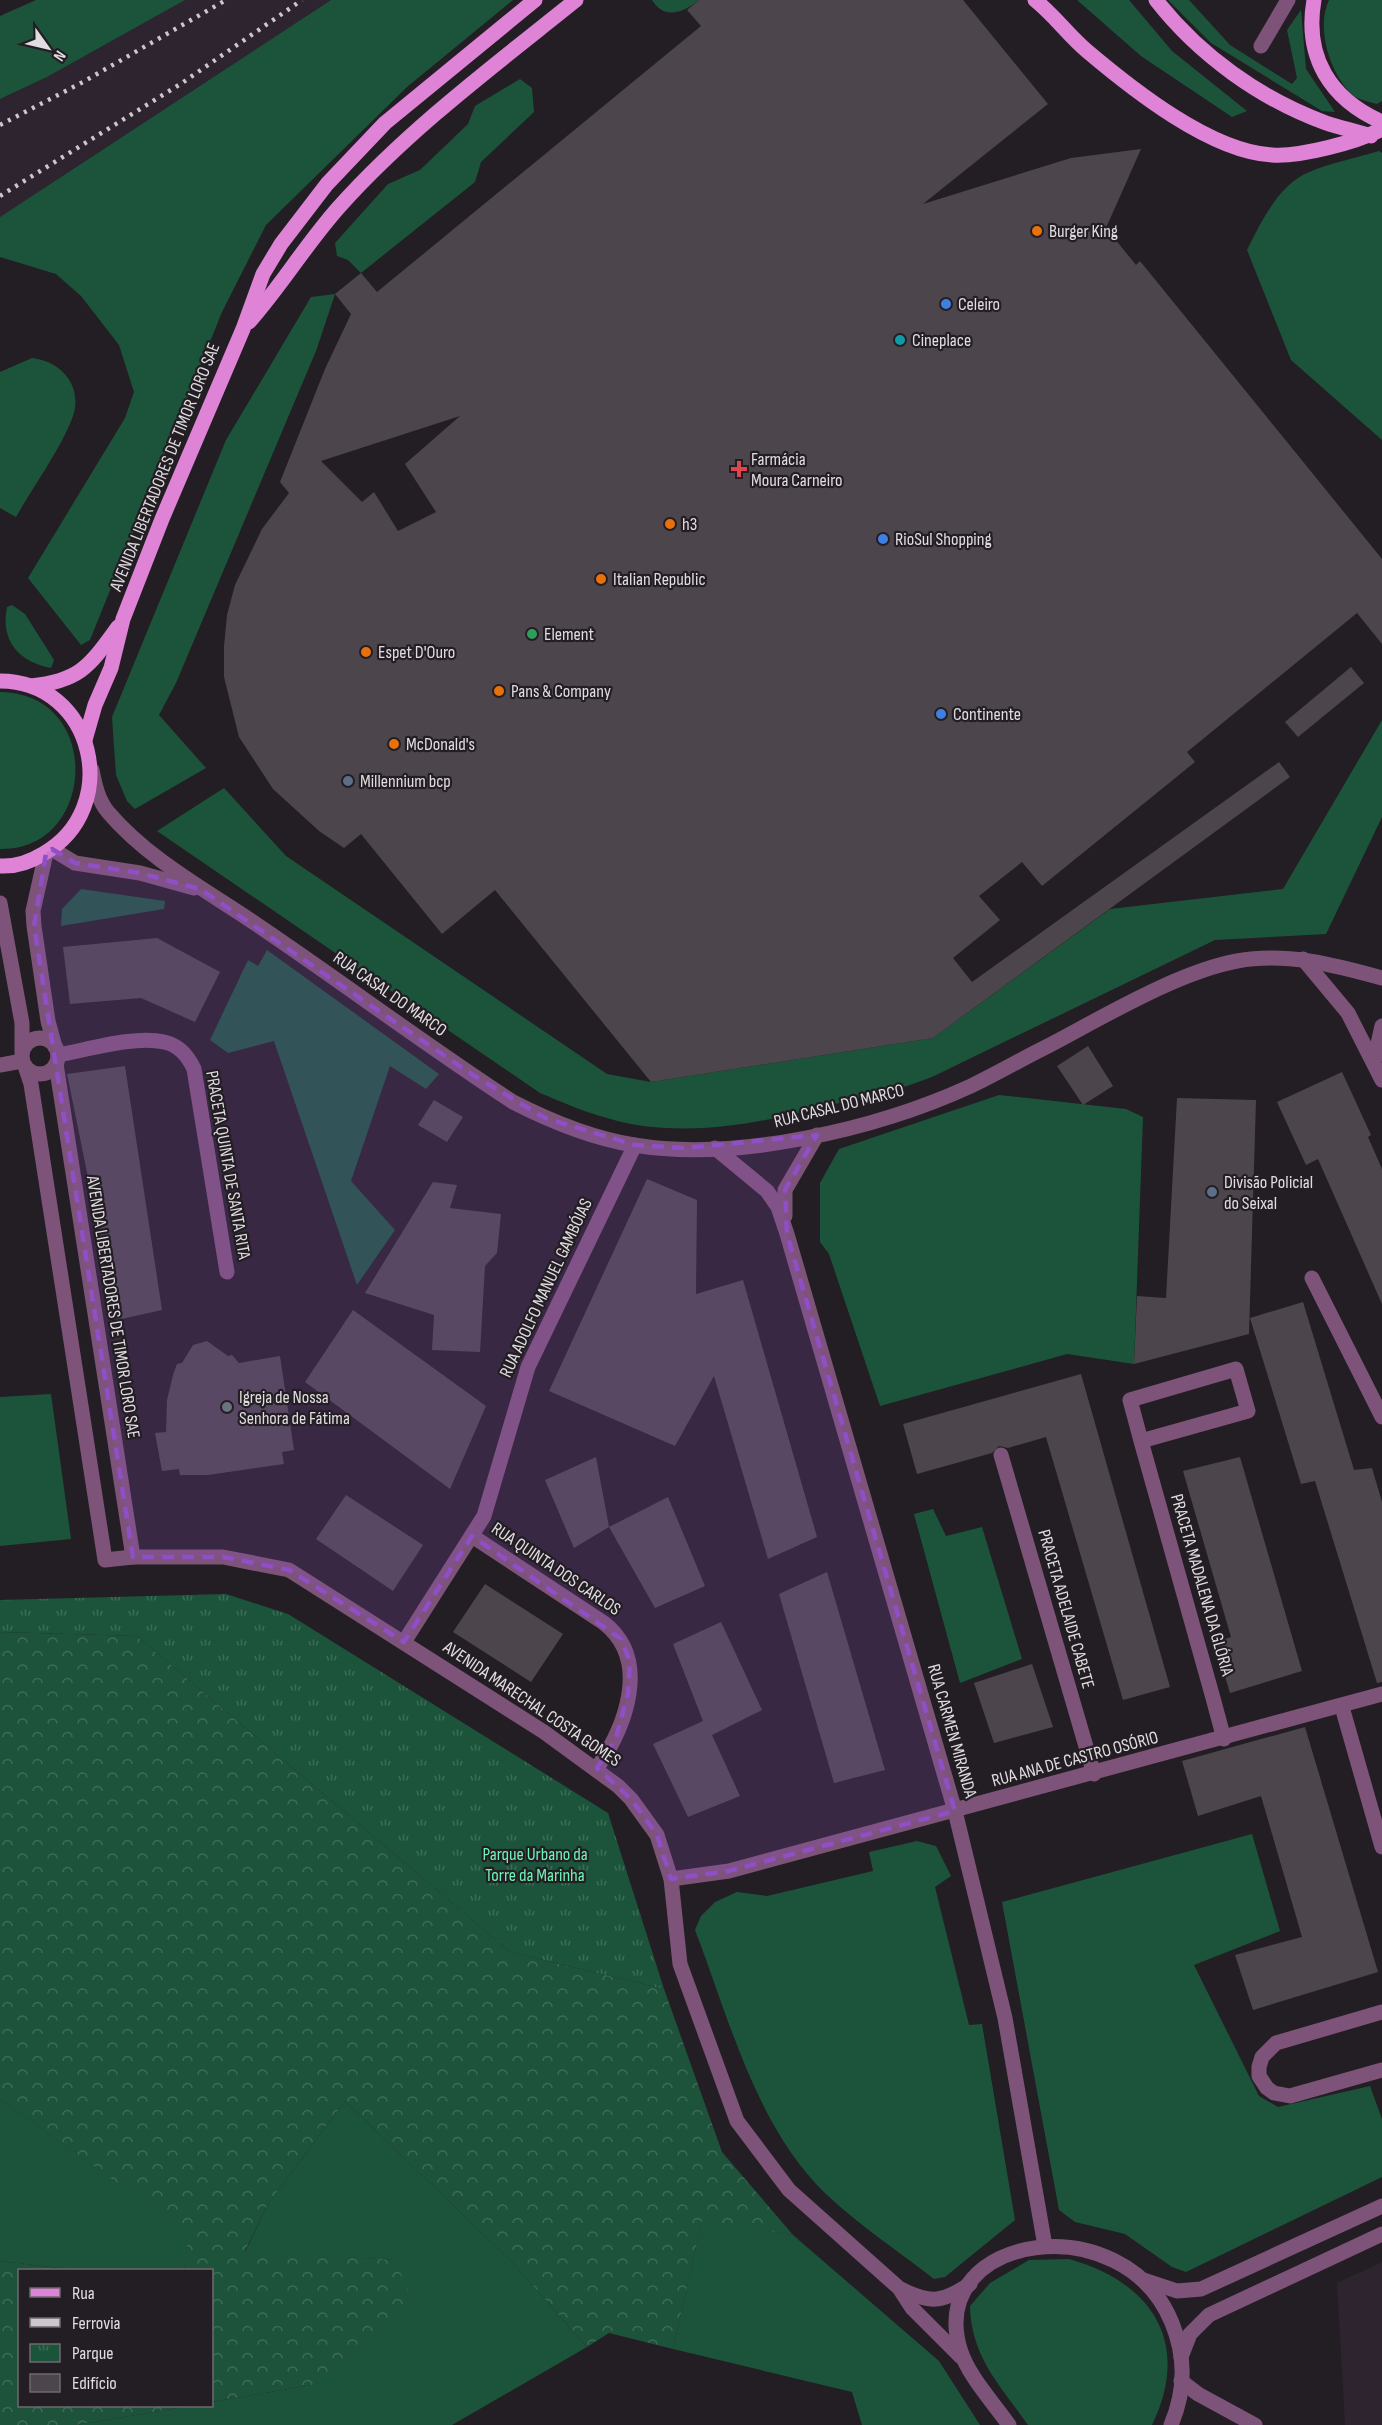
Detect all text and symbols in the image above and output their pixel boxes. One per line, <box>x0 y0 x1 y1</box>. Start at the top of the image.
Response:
north arrow <box>18 18 78 78</box>
text: N <box>49 47 69 64</box>
place label: Burger King <box>1049 221 1118 242</box>
marker: Burger King <box>1030 224 1044 238</box>
place label: Celeiro <box>958 294 1000 315</box>
marker: Celeiro <box>939 297 953 311</box>
place label: Cineplace <box>912 330 971 351</box>
marker: Cineplace <box>893 333 907 347</box>
street label: AVENIDA LIBERTADORES DE TIMOR LORO SAE <box>105 340 224 595</box>
place label: Farmácia Moura Carneiro <box>751 449 843 491</box>
marker: Farmácia Moura Carneiro <box>732 462 746 476</box>
place label: h3 <box>682 514 697 535</box>
marker: h3 <box>663 517 677 531</box>
place label: RioSul Shopping <box>895 529 992 550</box>
marker: RioSul Shopping <box>876 532 890 546</box>
place label: Italian Republic <box>613 569 706 590</box>
marker: Italian Republic <box>594 572 608 586</box>
place label: Element <box>544 624 595 645</box>
marker: Element <box>525 627 539 641</box>
place label: Espet D'Ouro <box>378 642 455 663</box>
marker: Espet D'Ouro <box>359 645 373 659</box>
place label: Pans & Company <box>511 681 611 702</box>
marker: Pans & Company <box>492 684 506 698</box>
place label: Continente <box>953 704 1021 725</box>
marker: Continente <box>934 707 948 721</box>
place label: McDonald's <box>406 734 475 755</box>
marker: McDonald's <box>387 737 401 751</box>
place label: Millennium bcp <box>360 771 451 792</box>
marker: Millennium bcp <box>341 774 355 788</box>
street label: RUA CASAL DO MARCO <box>329 947 451 1041</box>
street label: PRACETA QUINTA DE SANTA RITA <box>201 1069 255 1261</box>
street label: RUA CASAL DO MARCO <box>772 1080 906 1132</box>
place label: Divisão Policial do Seixal <box>1224 1172 1313 1214</box>
street label: AVENIDA LIBERTADORES DE TIMOR LORO SAE <box>82 1173 144 1440</box>
marker: Divisão Policial do Seixal <box>1205 1185 1219 1199</box>
street label: RUA ADOLFO MANUEL GAMBÓIAS <box>495 1195 597 1381</box>
place label: Igreja de Nossa Senhora de Fátima <box>239 1387 350 1429</box>
marker: Igreja de Nossa Senhora de Fátima <box>220 1400 234 1414</box>
street label: PRACETA MADALENA DA GLÓRIA <box>1166 1492 1238 1679</box>
street label: RUA QUINTA DOS CARLOS <box>488 1518 625 1620</box>
street label: PRACETA ADELAIDE CABETE <box>1033 1527 1099 1691</box>
street label: AVENIDA MARECHAL COSTA GOMES <box>438 1636 625 1771</box>
street label: RUA CARMEN MIRANDA <box>923 1662 981 1801</box>
street label: RUA ANA DE CASTRO OSÓRIO <box>989 1727 1161 1791</box>
park label: Parque Urbano da Torre da Marinha <box>482 1844 588 1886</box>
legend <box>18 2269 213 2407</box>
text: Rua <box>72 2283 95 2304</box>
text: Ferrovia <box>72 2313 120 2334</box>
text: Parque <box>72 2343 113 2364</box>
text: Edifício <box>72 2373 117 2394</box>

